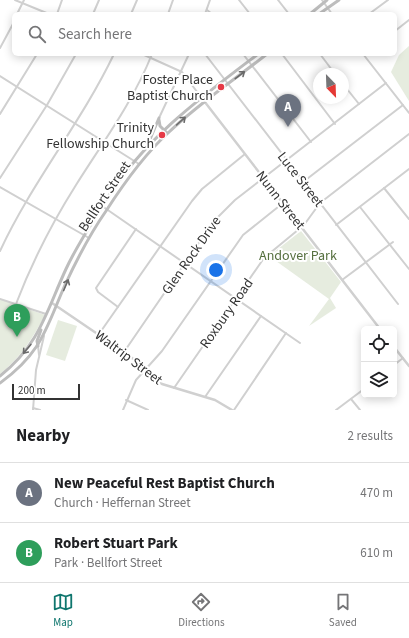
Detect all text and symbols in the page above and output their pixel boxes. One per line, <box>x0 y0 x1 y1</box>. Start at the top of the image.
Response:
search box <box>12 12 397 56</box>
icon: search <box>26 23 48 45</box>
text: Search here <box>58 24 132 45</box>
north arrow <box>313 68 349 104</box>
place label: Foster Place Baptist Church <box>127 70 213 106</box>
one-way arrow <box>234 71 245 79</box>
marker: Foster Place Baptist Church <box>216 82 226 92</box>
pin: A <box>275 94 301 127</box>
one-way arrow <box>176 116 186 125</box>
place label: Trinity Fellowship Church <box>46 118 154 154</box>
marker: Trinity Fellowship Church <box>157 130 167 140</box>
street label: Luce Street <box>272 148 328 212</box>
street label: Bellfort Street <box>74 157 136 236</box>
street label: Nunn Street <box>251 167 310 235</box>
street label: Glen Rock Drive <box>157 212 226 299</box>
park label: Andover Park <box>259 246 337 266</box>
your location <box>206 260 226 280</box>
street label: Roxbury Road <box>195 275 258 353</box>
one-way arrow <box>62 279 70 291</box>
pin: B <box>4 304 30 337</box>
street label: Waltrip Street <box>90 326 167 390</box>
map controls <box>361 326 397 398</box>
button: locate <box>361 326 397 362</box>
one-way arrow <box>22 344 31 355</box>
button: layers <box>361 362 397 398</box>
scale bar <box>12 382 80 401</box>
text: 200 m <box>18 383 46 398</box>
text: Nearby <box>16 424 70 448</box>
text: 2 results <box>348 427 393 445</box>
text: New Peaceful Rest Baptist Church <box>54 473 275 494</box>
text: A <box>25 484 33 502</box>
text: 470 m <box>360 484 393 502</box>
text: Church · Heffernan Street <box>54 494 191 512</box>
text: Robert Stuart Park <box>54 533 178 554</box>
text: B <box>25 544 33 562</box>
text: 610 m <box>360 544 393 562</box>
text: Park · Bellfort Street <box>54 554 162 572</box>
tab: Map <box>52 591 74 630</box>
tab: Directions <box>178 591 225 630</box>
tab: Saved <box>329 591 357 630</box>

